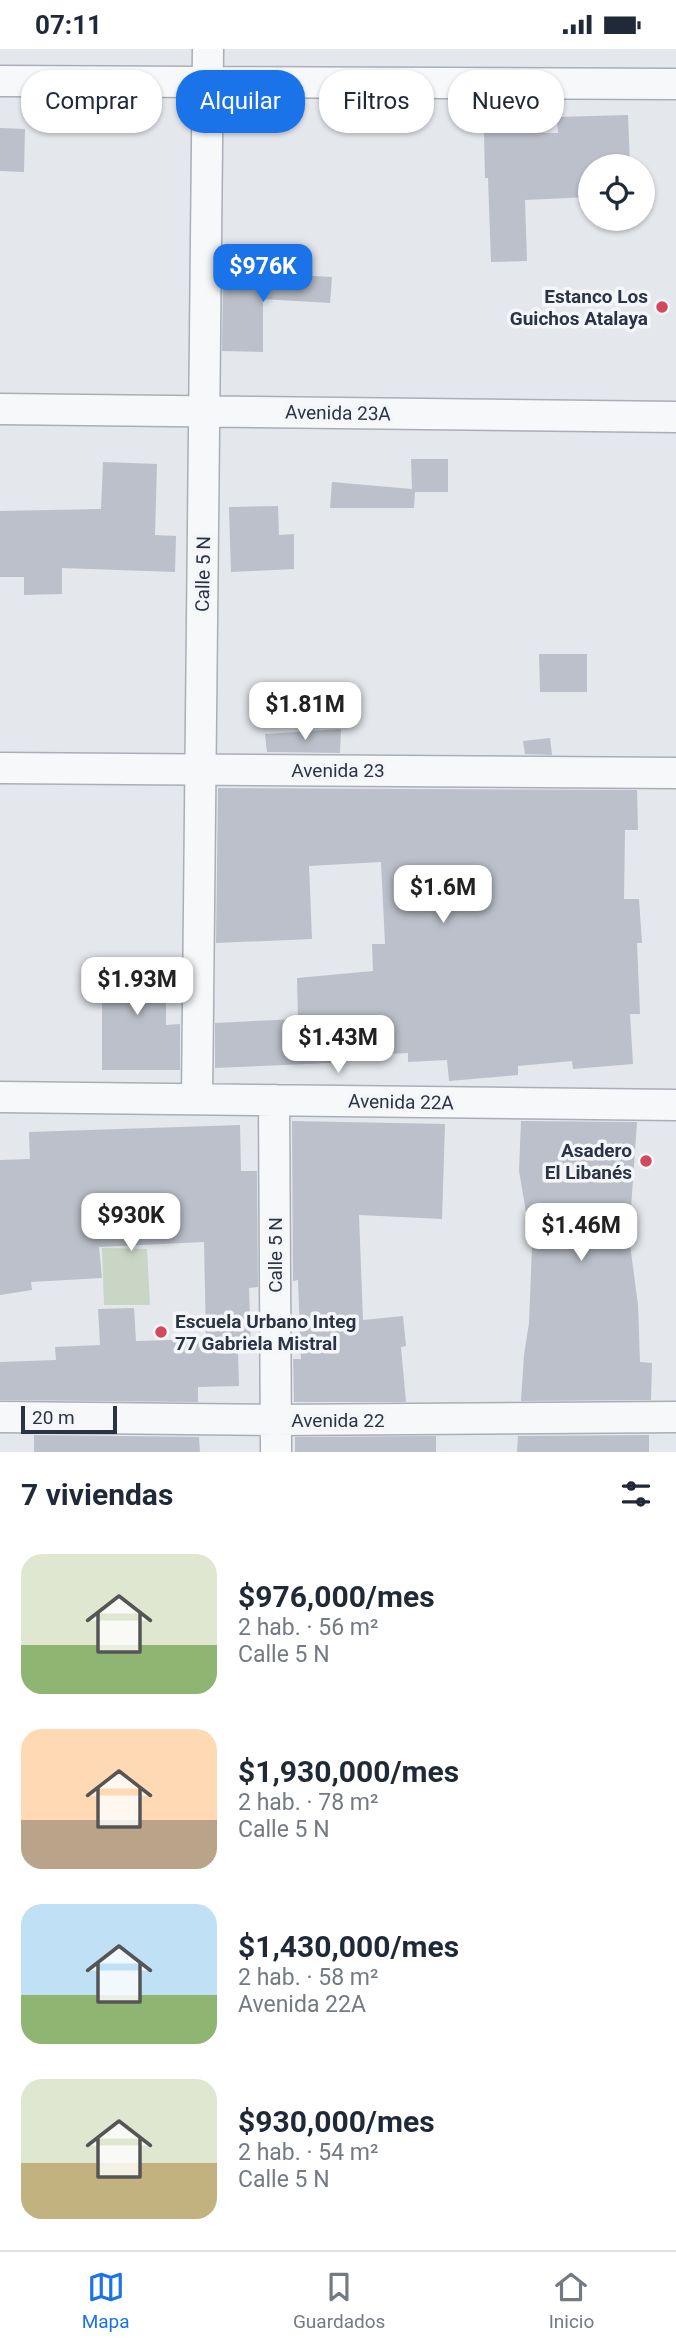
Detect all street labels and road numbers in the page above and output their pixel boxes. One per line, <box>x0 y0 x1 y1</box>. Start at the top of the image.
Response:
street label: Avenida 23A <box>285 401 392 425</box>
street label: Calle 5 N <box>191 536 215 612</box>
street label: Avenida 23 <box>291 759 385 782</box>
street label: Avenida 22A <box>348 1090 455 1114</box>
street label: Calle 5 N <box>264 1217 287 1293</box>
street label: Avenida 22 <box>291 1409 385 1432</box>

